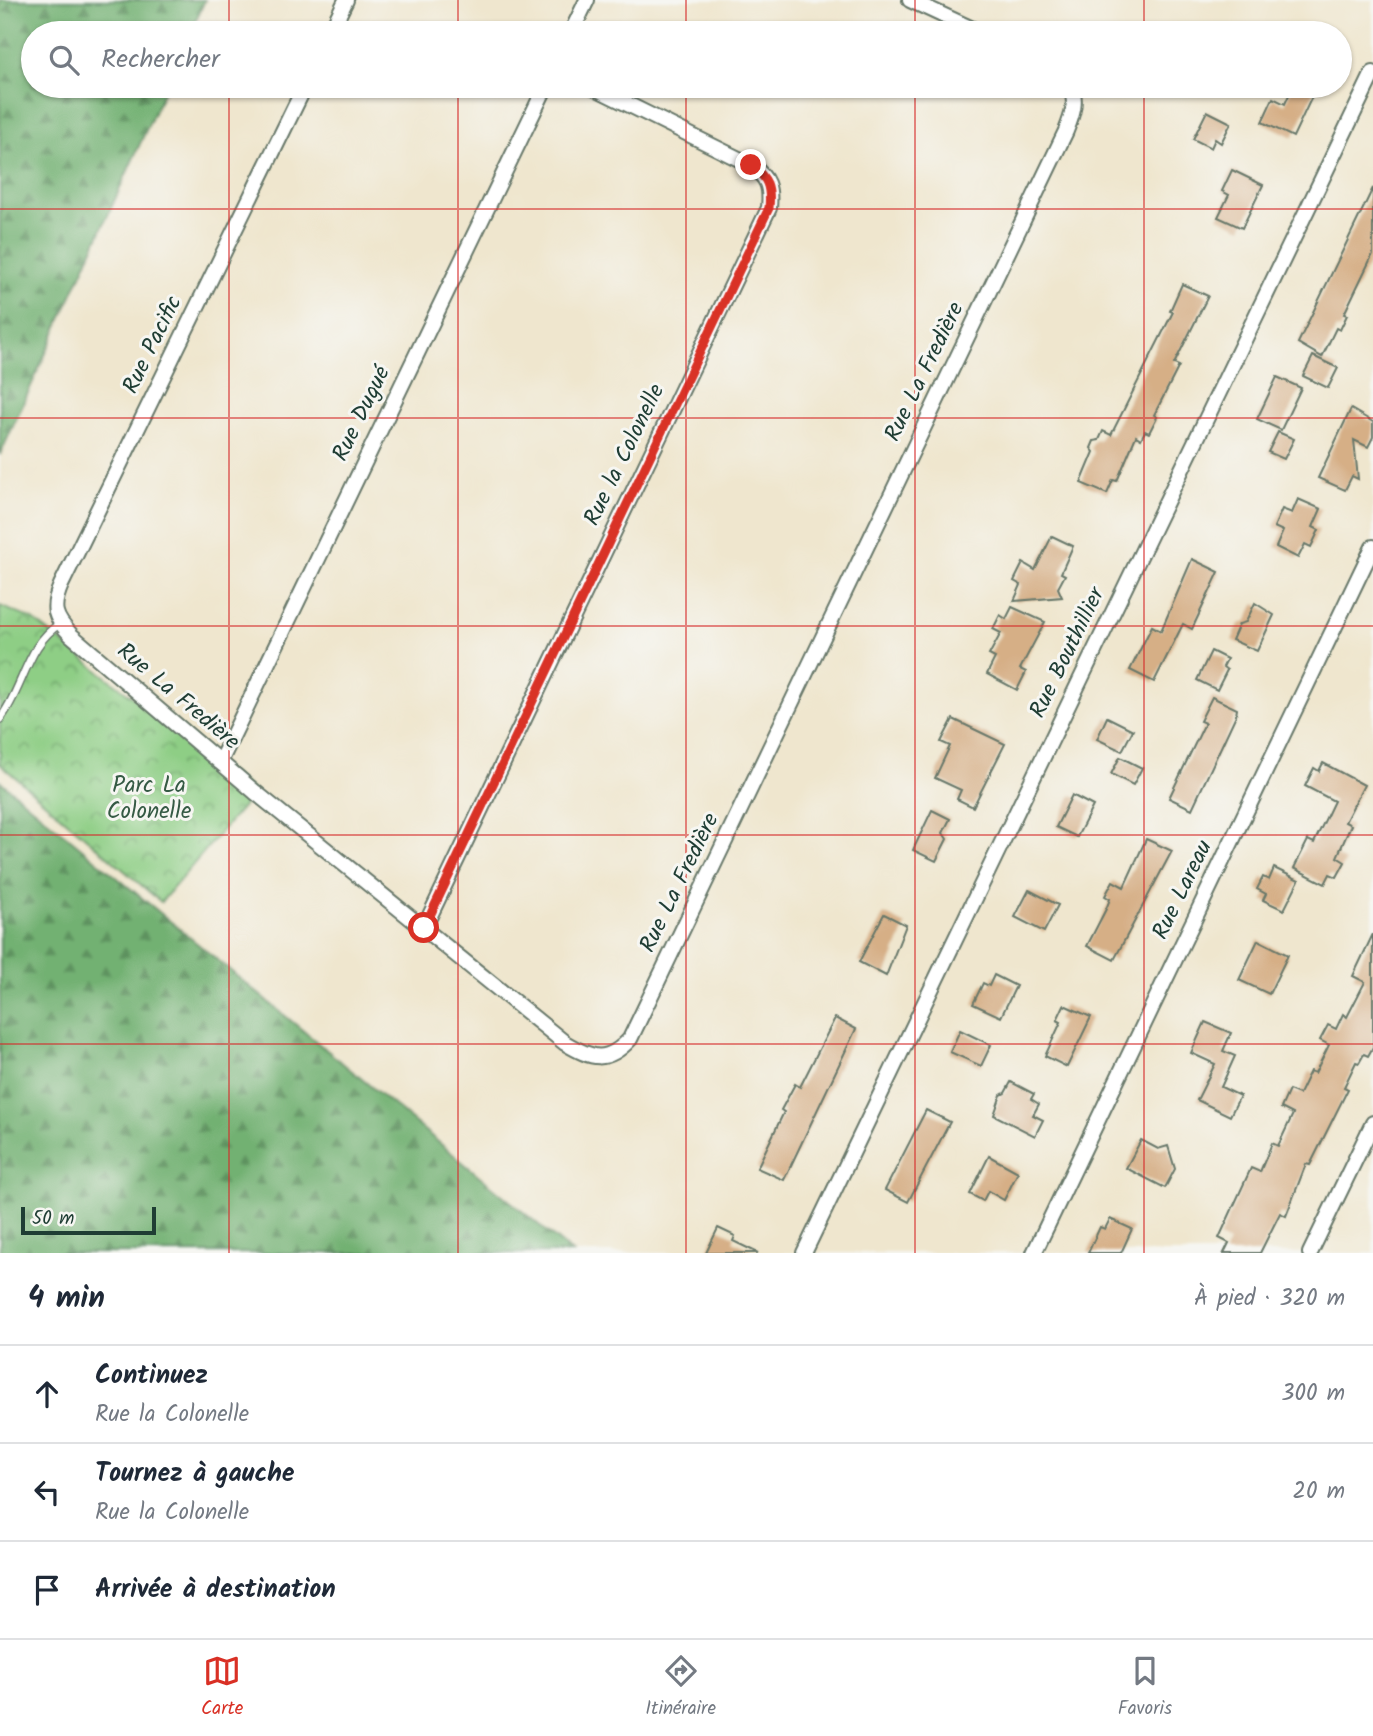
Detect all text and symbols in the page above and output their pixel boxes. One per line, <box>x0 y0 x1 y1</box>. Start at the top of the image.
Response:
search box <box>21 21 1352 98</box>
text: Rechercher <box>101 39 220 81</box>
icon: search <box>45 41 83 79</box>
route end <box>735 149 766 180</box>
street label: Rue Pacific <box>114 290 192 400</box>
street label: Rue La Fredière <box>876 296 974 448</box>
street label: Rue Dugué <box>323 359 401 468</box>
street label: Rue la Colonelle <box>575 378 675 532</box>
street label: Rue Bouthillier <box>1021 580 1116 725</box>
street label: Rue La Fredière <box>108 634 248 760</box>
park label: Parc La Colonelle <box>107 768 191 830</box>
street label: Rue La Fredière <box>631 807 729 959</box>
street label: Rue Lareau <box>1143 834 1223 946</box>
route start <box>408 912 439 943</box>
scale bar <box>21 1204 156 1236</box>
text: 50 m <box>32 1204 74 1234</box>
text: 4 min <box>28 1275 105 1323</box>
text: À pied · 320 m <box>1194 1281 1345 1317</box>
text: Continuez <box>95 1355 208 1397</box>
icon: ahead <box>28 1375 66 1413</box>
text: 300 m <box>1281 1376 1345 1412</box>
text: Rue la Colonelle <box>95 1397 249 1433</box>
text: Tournez à gauche <box>95 1453 295 1495</box>
icon: left <box>28 1473 66 1511</box>
text: 20 m <box>1293 1474 1345 1510</box>
text: Rue la Colonelle <box>95 1495 249 1531</box>
text: Arrivée à destination <box>95 1569 336 1611</box>
icon: arrive <box>28 1571 66 1609</box>
tab: Carte <box>201 1652 243 1724</box>
tab: Itinéraire <box>645 1652 716 1724</box>
tab: Favoris <box>1118 1652 1172 1724</box>

